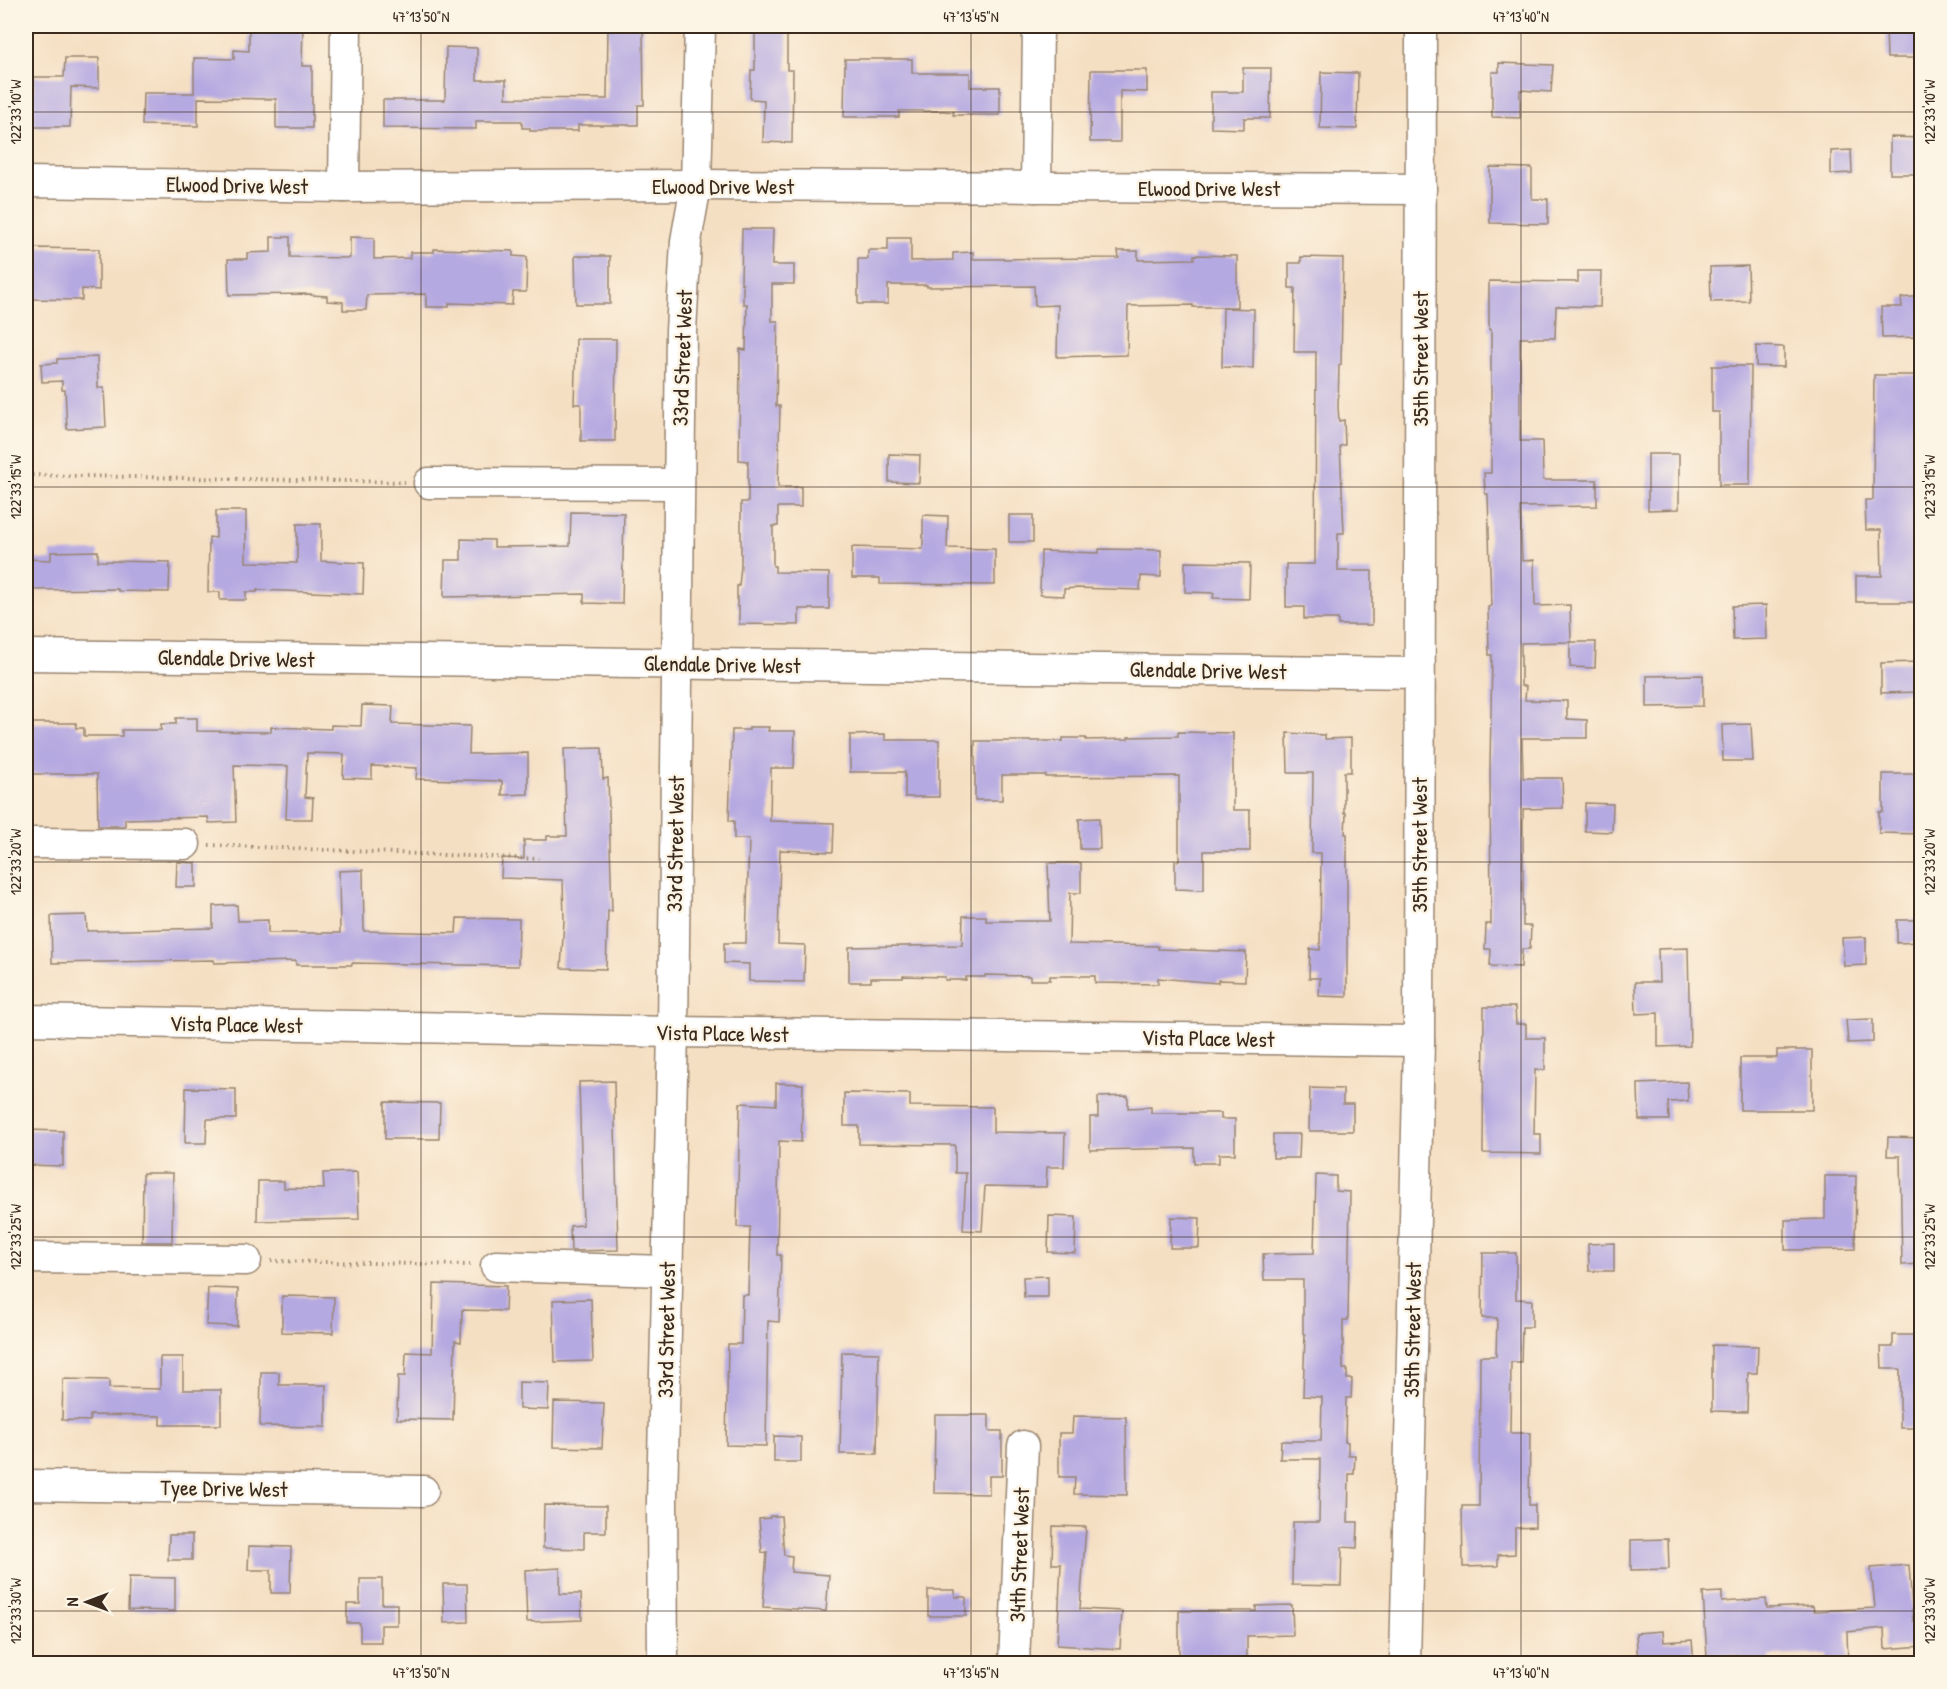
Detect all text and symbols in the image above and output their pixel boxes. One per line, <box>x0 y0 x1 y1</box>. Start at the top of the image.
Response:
text: 47°13'50"N <box>393 6 449 27</box>
text: 47°13'45"N <box>943 6 999 27</box>
text: 47°13'40"N <box>1493 6 1549 27</box>
text: 122°33'10"W <box>5 79 26 144</box>
text: 122°33'10"W <box>1919 79 1940 144</box>
street label: Elwood Drive West <box>166 169 309 201</box>
street label: Elwood Drive West <box>652 171 794 201</box>
street label: Elwood Drive West <box>1138 173 1280 203</box>
street label: 33rd Street West <box>665 289 699 427</box>
street label: 35th Street West <box>1405 291 1435 427</box>
text: 122°33'15"W <box>5 454 26 519</box>
text: 122°33'15"W <box>1919 454 1940 519</box>
street label: Glendale Drive West <box>157 642 315 674</box>
street label: Glendale Drive West <box>643 648 801 680</box>
street label: Glendale Drive West <box>1129 654 1287 686</box>
street label: 33rd Street West <box>659 775 691 912</box>
street label: 35th Street West <box>1404 777 1434 913</box>
text: 122°33'20"W <box>5 828 26 895</box>
text: 122°33'20"W <box>1919 828 1940 895</box>
street label: Vista Place West <box>169 1008 303 1040</box>
street label: Vista Place West <box>655 1017 789 1049</box>
street label: Vista Place West <box>1141 1022 1275 1054</box>
text: 122°33'25"W <box>5 1203 26 1270</box>
text: 122°33'25"W <box>1919 1203 1940 1270</box>
street label: 33rd Street West <box>650 1261 682 1398</box>
street label: 35th Street West <box>1396 1261 1428 1398</box>
street label: Tyee Drive West <box>160 1472 288 1504</box>
street label: 34th Street West <box>1002 1487 1036 1623</box>
north arrow <box>57 1572 117 1632</box>
text: 122°33'30"W <box>5 1577 26 1644</box>
text: 122°33'30"W <box>1919 1577 1940 1644</box>
text: N <box>61 1597 83 1606</box>
text: 47°13'50"N <box>393 1662 449 1683</box>
text: 47°13'45"N <box>943 1662 999 1683</box>
text: 47°13'40"N <box>1493 1662 1549 1683</box>

